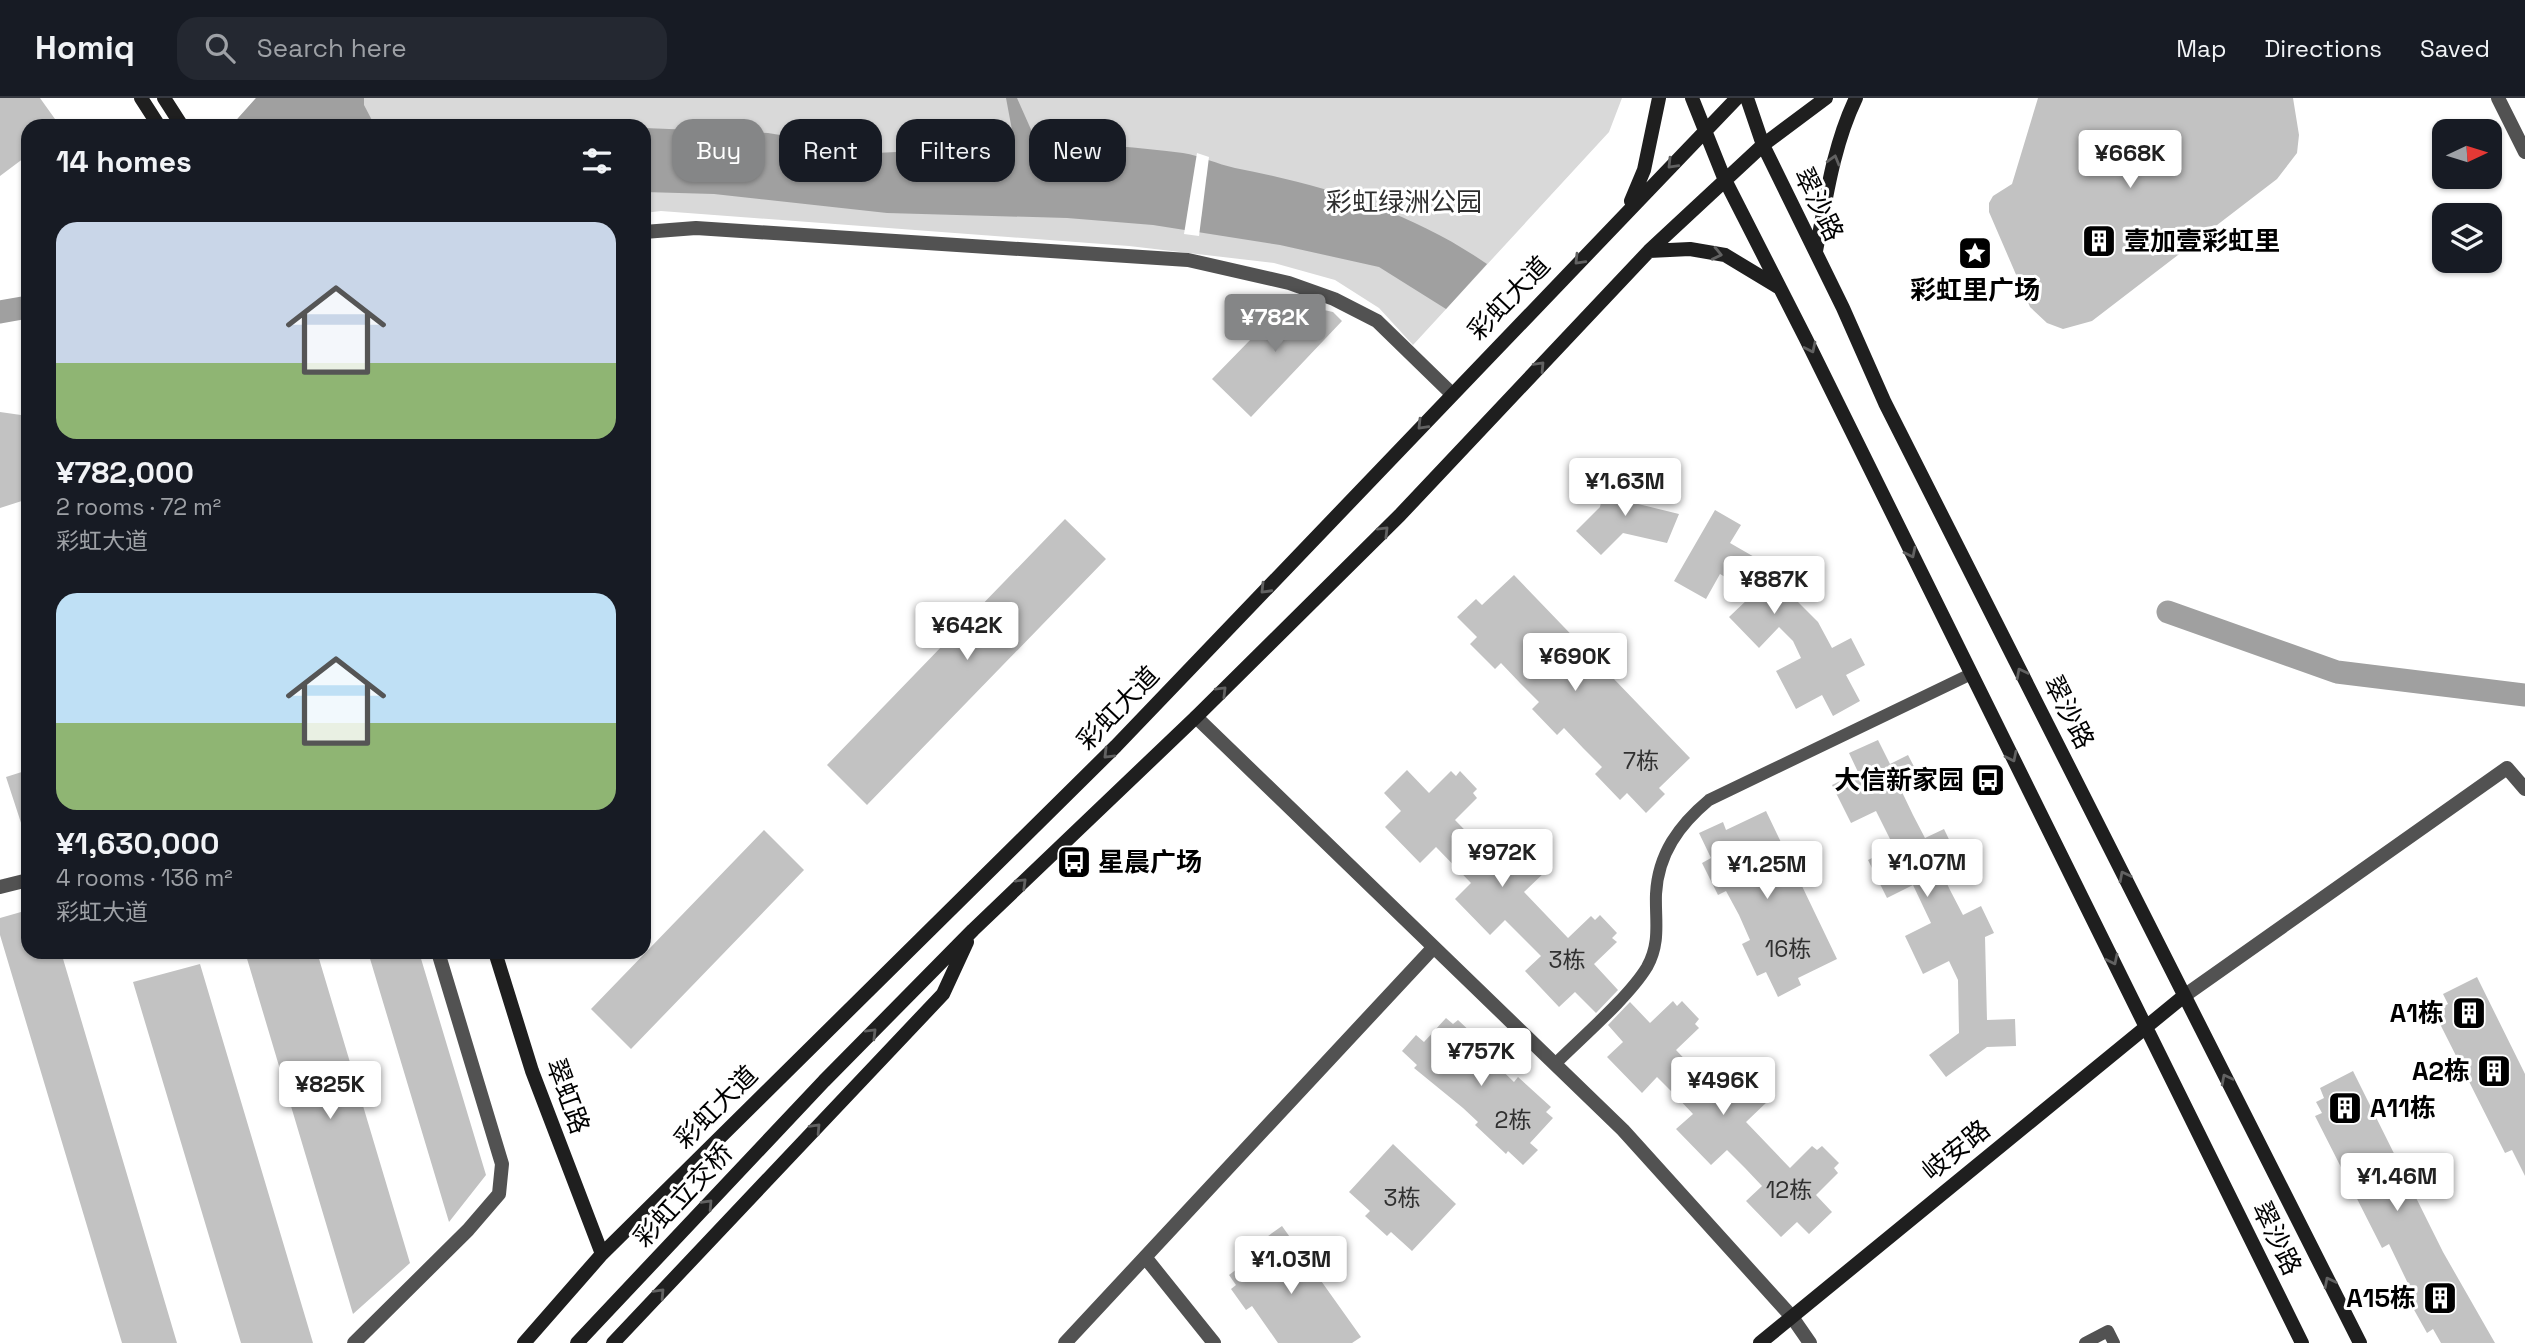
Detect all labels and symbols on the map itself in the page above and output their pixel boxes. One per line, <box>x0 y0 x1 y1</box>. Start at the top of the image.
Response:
north arrow <box>2432 119 2502 189</box>
pin: ¥668K <box>2081 130 2179 190</box>
one-way arrow <box>1826 155 1841 167</box>
one-way arrow <box>1667 156 1680 169</box>
street label: 翠沙路 <box>1787 161 1851 247</box>
park label: 彩虹绿洲公园 <box>1326 185 1482 219</box>
building icon: 壹加壹彩虹里 <box>2080 222 2118 260</box>
place label: 壹加壹彩虹里 <box>2124 224 2280 258</box>
place icon: 彩虹里广场 <box>1956 234 1994 272</box>
one-way arrow <box>1711 246 1723 260</box>
street label: 彩虹大道 <box>1461 249 1557 347</box>
one-way arrow <box>1575 252 1588 265</box>
place label: 彩虹里广场 <box>1910 273 2040 307</box>
pin: ¥782K <box>1226 294 1324 354</box>
one-way arrow <box>1802 341 1816 353</box>
one-way arrow <box>1532 361 1545 374</box>
one-way arrow <box>1418 417 1431 430</box>
pin: ¥1.63M <box>1568 458 1682 518</box>
one-way arrow <box>1375 527 1388 540</box>
one-way arrow <box>1903 546 1917 558</box>
pin: ¥887K <box>1725 556 1823 616</box>
one-way arrow <box>1261 581 1274 594</box>
pin: ¥642K <box>918 602 1016 662</box>
pin: ¥690K <box>1526 634 1624 693</box>
street label: 彩虹大道 <box>1070 659 1166 757</box>
one-way arrow <box>2016 668 2030 680</box>
street label: 翠沙路 <box>2036 670 2102 754</box>
one-way arrow <box>1213 686 1226 699</box>
one-way arrow <box>1103 745 1116 758</box>
house number: 7栋 <box>1623 746 1659 776</box>
one-way arrow <box>2003 749 2017 762</box>
bus stop icon: 大信新家园 <box>1969 761 2007 799</box>
place label: 大信新家园 <box>1834 763 1964 797</box>
pin: ¥972K <box>1453 830 1551 889</box>
pin: ¥1.07M <box>1870 840 1984 899</box>
pin: ¥1.25M <box>1710 842 1824 901</box>
bus stop icon: 星晨广场 <box>1055 843 1093 881</box>
place label: 星晨广场 <box>1098 845 1202 879</box>
one-way arrow <box>2119 871 2133 883</box>
one-way arrow <box>1014 878 1027 891</box>
house number: 16栋 <box>1765 934 1811 964</box>
house number: 3栋 <box>1549 945 1585 975</box>
one-way arrow <box>2104 953 2118 965</box>
building icon: A1栋 <box>2450 994 2488 1032</box>
place label: A1栋 <box>2390 996 2444 1030</box>
one-way arrow <box>863 1028 876 1041</box>
pin: ¥757K <box>1432 1028 1530 1088</box>
building icon: A2栋 <box>2475 1052 2513 1090</box>
street label: 翠虹路 <box>539 1054 597 1138</box>
place label: A2栋 <box>2412 1054 2470 1088</box>
street label: 彩虹大道 <box>667 1058 765 1156</box>
pin: ¥496K <box>1674 1058 1772 1117</box>
pin: ¥825K <box>281 1062 379 1121</box>
one-way arrow <box>2220 1074 2234 1087</box>
building icon: A11栋 <box>2326 1089 2364 1127</box>
place label: A11栋 <box>2370 1091 2436 1125</box>
house number: 2栋 <box>1495 1105 1531 1135</box>
street label: 岐安路 <box>1915 1112 1997 1188</box>
one-way arrow <box>808 1123 821 1136</box>
street label: 彩虹立交桥 <box>626 1136 740 1254</box>
pin: ¥1.46M <box>2340 1154 2454 1213</box>
house number: 12栋 <box>1766 1175 1812 1205</box>
house number: 3栋 <box>1384 1183 1420 1213</box>
street label: 翠沙路 <box>2245 1195 2309 1281</box>
one-way arrow <box>700 1199 713 1212</box>
pin: ¥1.03M <box>1234 1236 1348 1296</box>
one-way arrow <box>2323 1277 2337 1289</box>
building icon: A15栋 <box>2421 1279 2459 1317</box>
place label: A15栋 <box>2346 1281 2416 1315</box>
one-way arrow <box>652 1288 664 1301</box>

